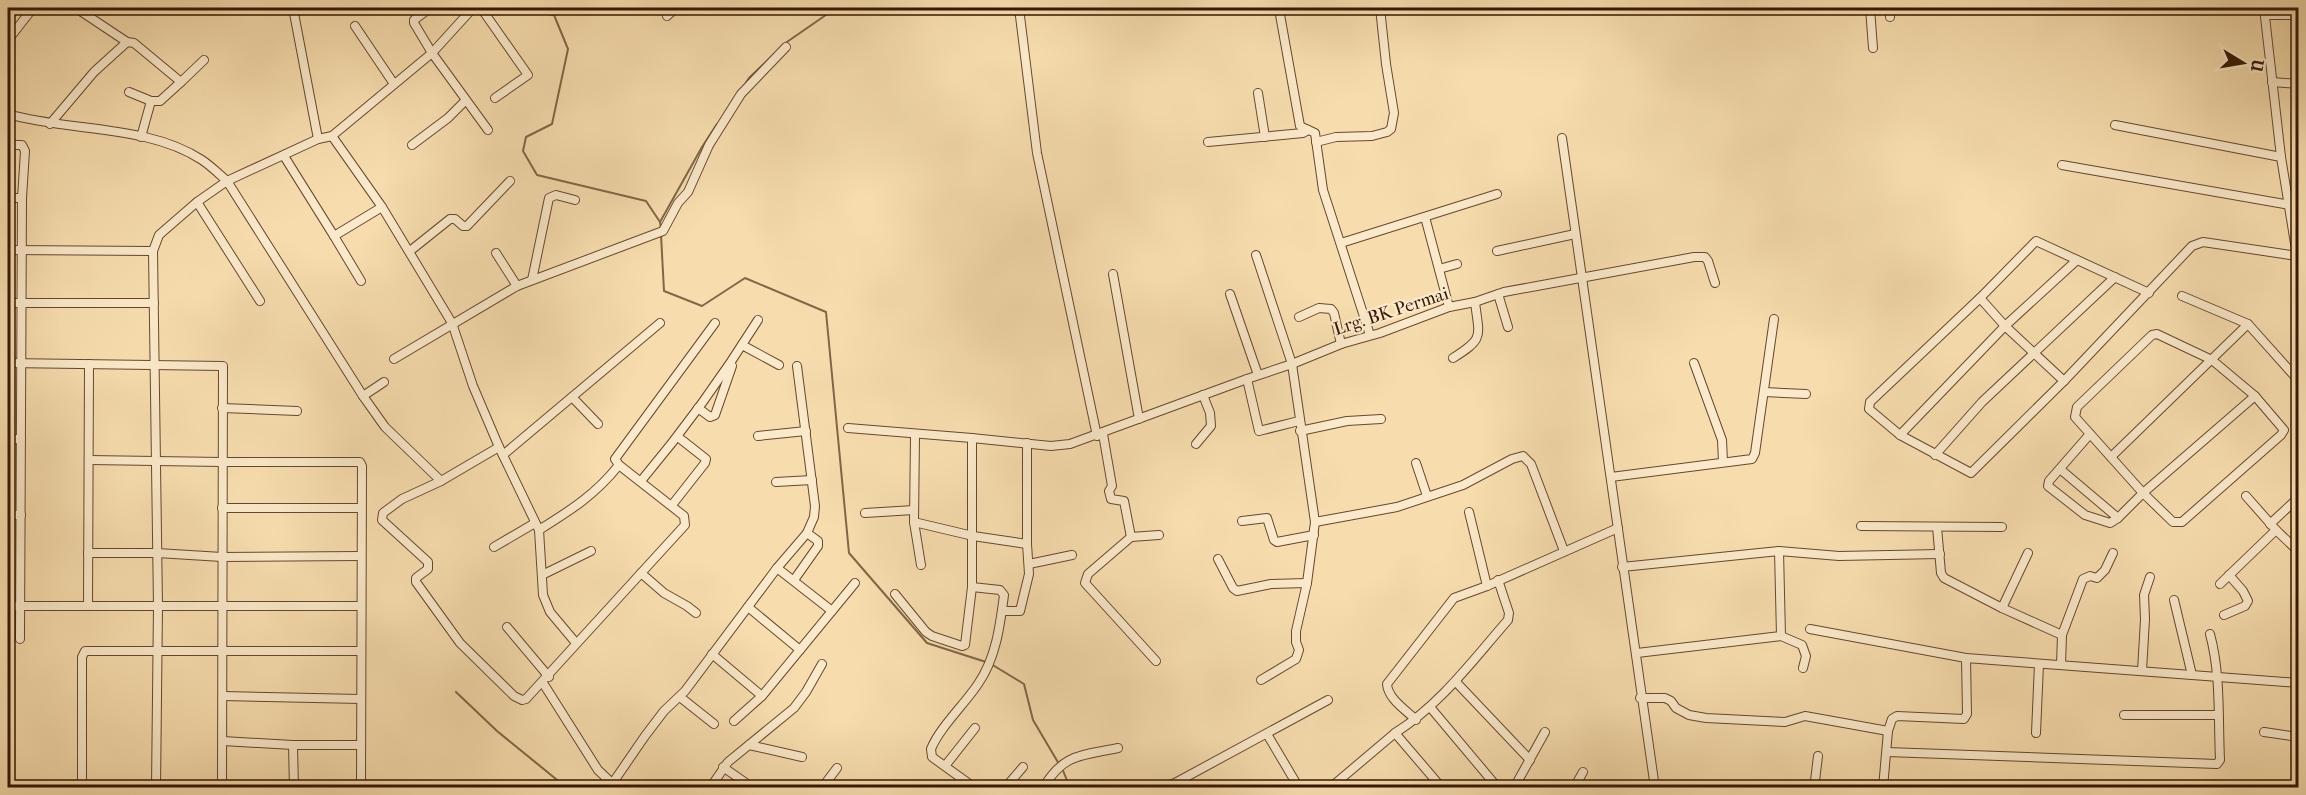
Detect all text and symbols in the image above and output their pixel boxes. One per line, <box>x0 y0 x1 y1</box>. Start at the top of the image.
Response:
north arrow <box>2213 33 2273 93</box>
text: U <box>2247 57 2268 74</box>
street label: Lrg. BK Permai <box>1331 283 1452 340</box>

